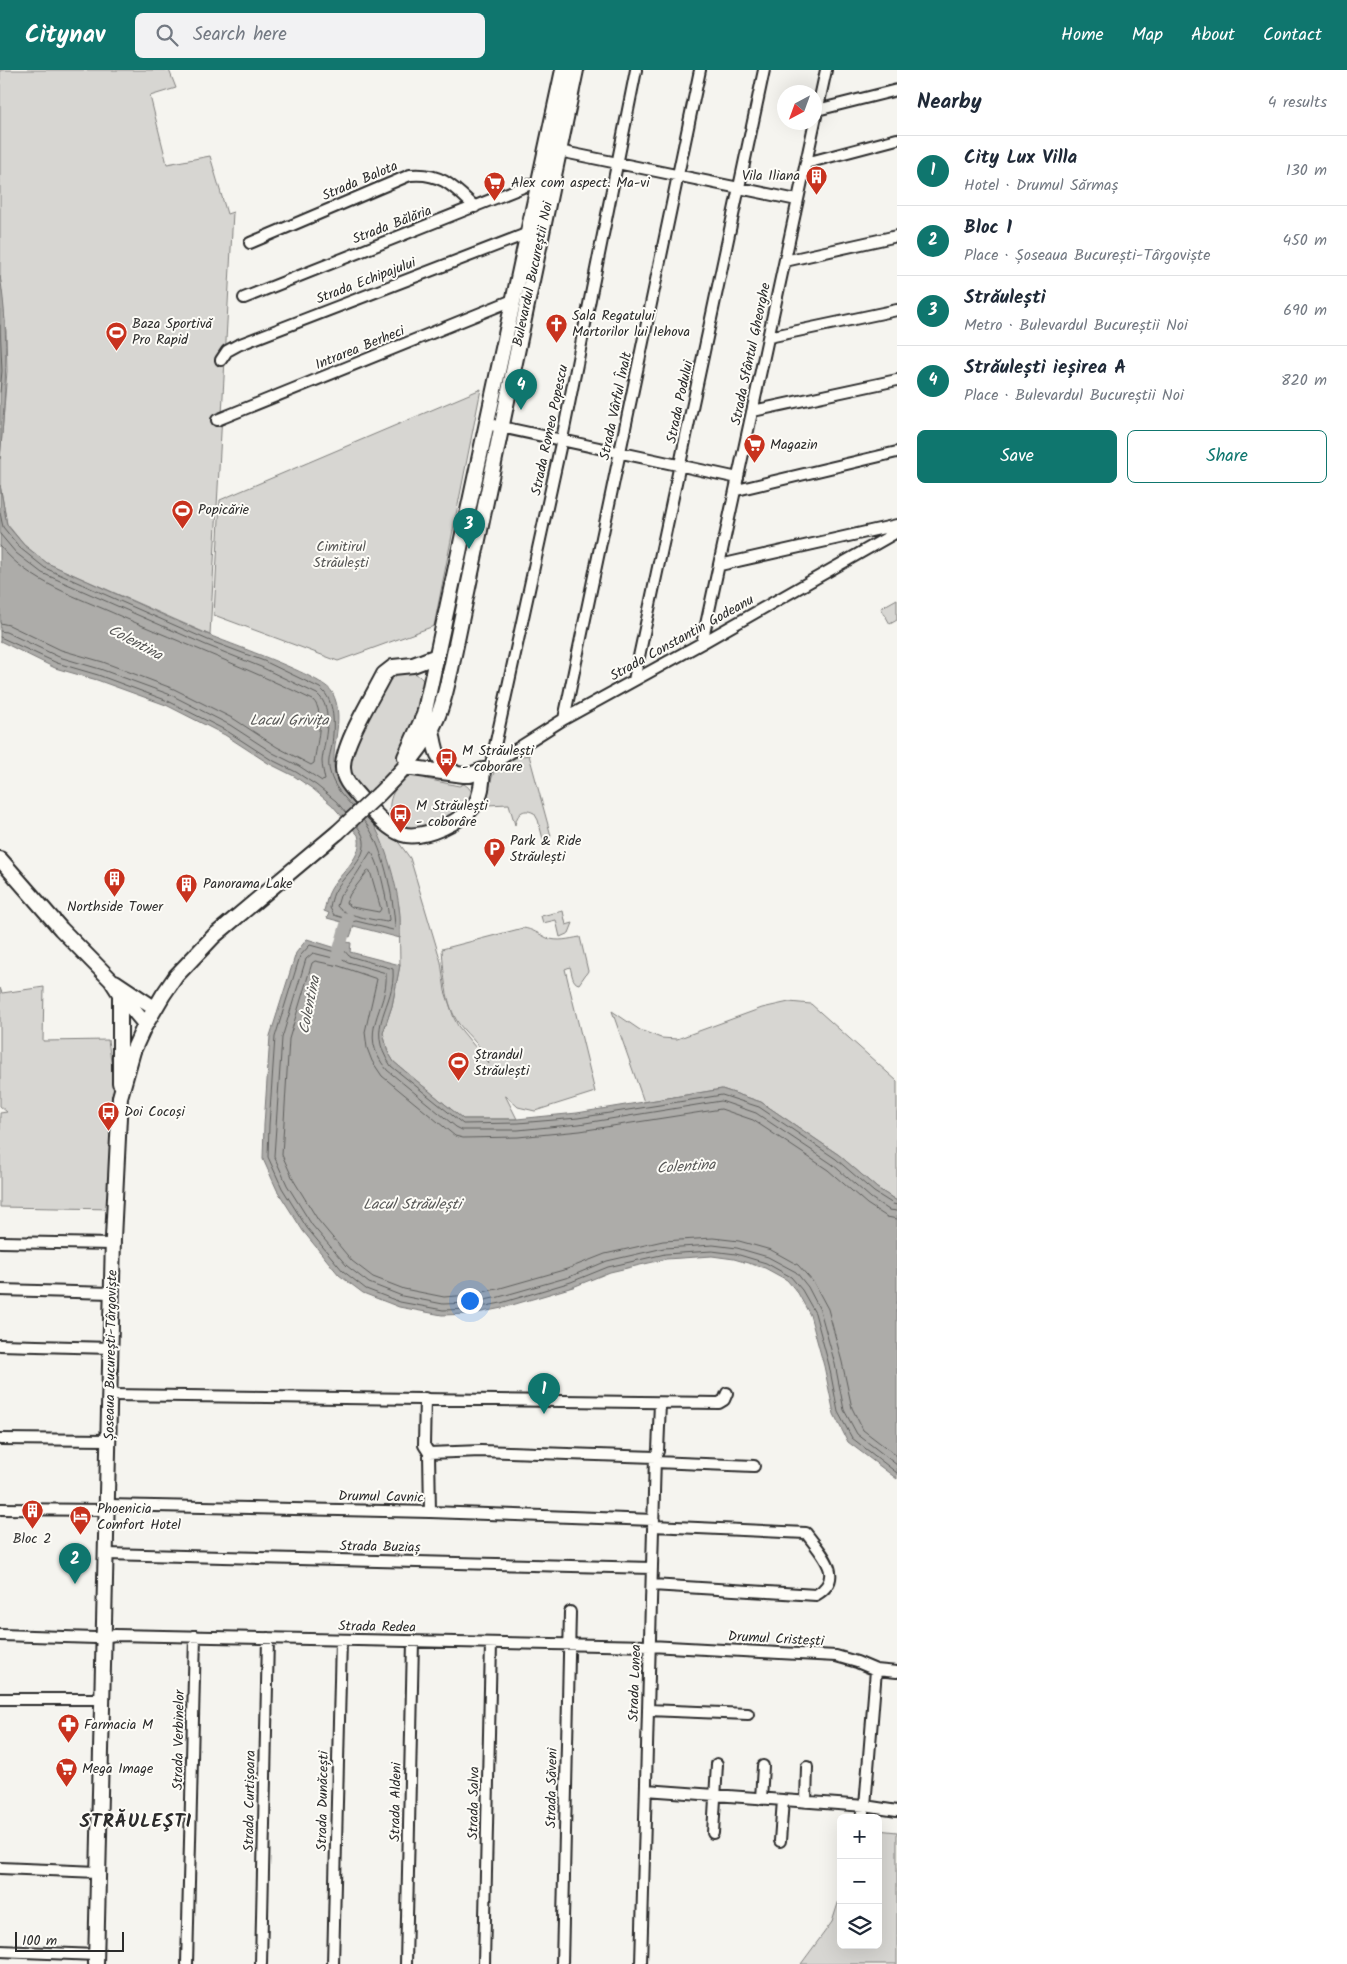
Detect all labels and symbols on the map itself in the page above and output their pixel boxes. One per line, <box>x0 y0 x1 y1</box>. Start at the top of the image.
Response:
north arrow <box>777 85 822 130</box>
street label: Strada Balota <box>319 155 401 207</box>
building icon: Vila Iliana <box>804 164 828 195</box>
place label: Vila Iliana <box>742 165 800 187</box>
supermarket icon: Alex com aspect. Ma-vi <box>483 171 507 202</box>
place label: Alex com aspect. Ma-vi <box>511 172 650 194</box>
street label: Bulevardul Bucureștii Noi <box>507 199 559 348</box>
street label: Strada Bălăria <box>349 200 435 250</box>
street label: Strada Echipajului <box>313 252 420 310</box>
street label: Strada Sfântul Gheorghe <box>725 280 777 427</box>
place label: Sala Regatului Martorilor lui Iehova <box>572 305 690 343</box>
church icon: Sala Regatului Martorilor lui Iehova <box>544 312 568 343</box>
place label: Baza Sportivă Pro Rapid <box>132 313 214 351</box>
sports icon: Baza Sportivă Pro Rapid <box>104 320 128 351</box>
street label: Intrarea Berheci <box>312 320 409 376</box>
street label: Strada Vârful Înalt <box>594 349 638 462</box>
street label: Strada Podului <box>660 358 700 446</box>
street label: Strada Romeo Popescu <box>525 362 575 497</box>
pin: 4 <box>505 369 537 410</box>
supermarket icon: Magazin <box>742 433 766 464</box>
place label: Magazin <box>770 434 818 456</box>
sports icon: Popicărie <box>170 498 194 529</box>
place label: Popicărie <box>198 499 250 521</box>
pin: 3 <box>453 508 485 549</box>
park label: Cimitirul Străulești <box>313 536 369 574</box>
street label: Strada Constantin Godeanu <box>606 589 758 687</box>
water label: Colentina <box>103 619 167 668</box>
water label: Lacul Grivița <box>250 709 329 733</box>
place label: M Străulești - coborare <box>462 740 535 778</box>
bus stop icon: M Străulești - coborare <box>434 747 458 778</box>
place label: M Străulești - coborâre <box>416 795 489 833</box>
bus stop icon: M Străulești - coborâre <box>388 802 412 833</box>
place label: Park & Ride Străulești <box>510 830 582 868</box>
parking icon: Park & Ride Străulești <box>482 837 506 868</box>
building icon: Northside Tower <box>103 867 127 898</box>
building icon: Panorama Lake <box>175 872 199 903</box>
place label: Panorama Lake <box>203 873 293 895</box>
place label: Northside Tower <box>67 896 164 918</box>
water label: Colentina <box>293 973 328 1036</box>
place label: Ștrandul Străulești <box>474 1044 530 1082</box>
sports icon: Ștrandul Străulești <box>446 1051 470 1082</box>
bus stop icon: Doi Cocoși <box>96 1100 120 1131</box>
place label: Doi Cocoși <box>124 1101 186 1123</box>
water label: Colentina <box>656 1153 717 1181</box>
water label: Lacul Străulești <box>363 1193 464 1217</box>
street label: Șoseaua București-Târgoviște <box>99 1269 124 1441</box>
your location <box>457 1288 483 1314</box>
pin: 1 <box>528 1373 560 1414</box>
street label: Drumul Cavnic <box>338 1485 424 1509</box>
place label: Phoenicia Comfort Hotel <box>97 1498 182 1536</box>
building icon: Bloc 2 <box>20 1499 44 1530</box>
hotel icon: Phoenicia Comfort Hotel <box>69 1505 93 1536</box>
place label: Bloc 2 <box>13 1528 51 1550</box>
street label: Strada Buziaș <box>339 1535 421 1559</box>
pin: 2 <box>59 1543 91 1584</box>
street label: Strada Redea <box>338 1615 416 1639</box>
street label: Drumul Cristești <box>727 1626 825 1653</box>
street label: Strada Lonea <box>623 1644 647 1722</box>
street label: Strada Verbinelor <box>167 1688 191 1790</box>
pharmacy icon: Farmacia M <box>56 1713 80 1744</box>
place label: Farmacia M <box>84 1714 153 1736</box>
street label: Strada Săveni <box>540 1747 564 1828</box>
street label: Strada Curtișoara <box>238 1750 262 1852</box>
street label: Strada Dunăcești <box>311 1750 335 1851</box>
supermarket icon: Mega Image <box>54 1757 78 1788</box>
place label: Mega Image <box>82 1758 154 1780</box>
street label: Strada Aldeni <box>384 1762 408 1842</box>
street label: Strada Salva <box>462 1766 486 1840</box>
district label: STRĂULEŞTI <box>80 1807 192 1837</box>
scale bar <box>15 1929 124 1952</box>

